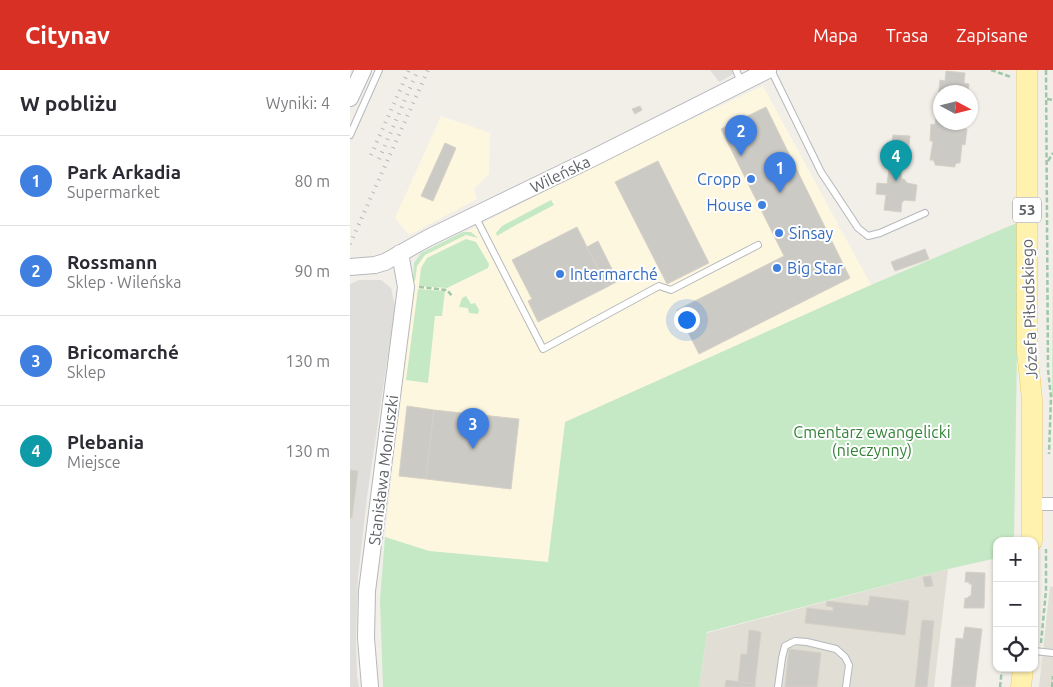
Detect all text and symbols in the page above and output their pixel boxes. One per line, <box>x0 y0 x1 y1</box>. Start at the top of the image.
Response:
text: Citynav <box>25 22 110 49</box>
text: Mapa <box>813 25 858 45</box>
text: Trasa <box>886 25 928 45</box>
text: Zapisane <box>956 25 1028 45</box>
north arrow <box>933 85 978 130</box>
text: W pobliżu <box>20 91 117 115</box>
text: Wyniki: 4 <box>266 94 330 112</box>
pin: 2 <box>725 115 757 156</box>
pin: 4 <box>880 140 912 181</box>
street label: Wileńska <box>527 152 593 196</box>
pin: 1 <box>764 152 796 193</box>
text: Park Arkadia <box>67 161 181 183</box>
place label: Cropp <box>697 170 741 188</box>
text: 1 <box>31 172 41 190</box>
text: 80 m <box>294 172 330 190</box>
marker: Cropp <box>745 173 757 185</box>
text: Supermarket <box>67 183 160 201</box>
place label: House <box>707 196 752 214</box>
road number: 53 <box>1013 198 1041 222</box>
marker: House <box>756 199 768 211</box>
place label: Sinsay <box>789 224 834 242</box>
marker: Sinsay <box>773 227 785 239</box>
street label: Józefa Piłsudskiego <box>1018 238 1040 380</box>
text: Rossmann <box>67 251 157 273</box>
place label: Big Star <box>787 259 843 277</box>
text: 2 <box>31 262 41 280</box>
text: 90 m <box>294 262 330 280</box>
marker: Big Star <box>771 262 783 274</box>
place label: Intermarché <box>570 265 658 283</box>
marker: Intermarché <box>554 268 566 280</box>
text: Sklep · Wileńska <box>67 273 182 291</box>
your location <box>674 307 700 333</box>
text: Bricomarché <box>67 341 179 363</box>
text: 3 <box>31 352 41 370</box>
text: 130 m <box>285 352 330 370</box>
text: Sklep <box>67 363 106 381</box>
street label: Stanisława Moniuszki <box>365 394 401 546</box>
pin: 3 <box>457 408 489 449</box>
park label: Cmentarz ewangelicki (nieczynny) <box>793 423 951 460</box>
text: Plebania <box>67 431 144 453</box>
text: 4 <box>31 442 41 460</box>
text: 130 m <box>285 442 330 460</box>
text: Miejsce <box>67 453 121 471</box>
map controls <box>993 537 1038 672</box>
button: + <box>993 537 1038 582</box>
button: − <box>993 582 1038 627</box>
button: locate <box>993 627 1038 672</box>

